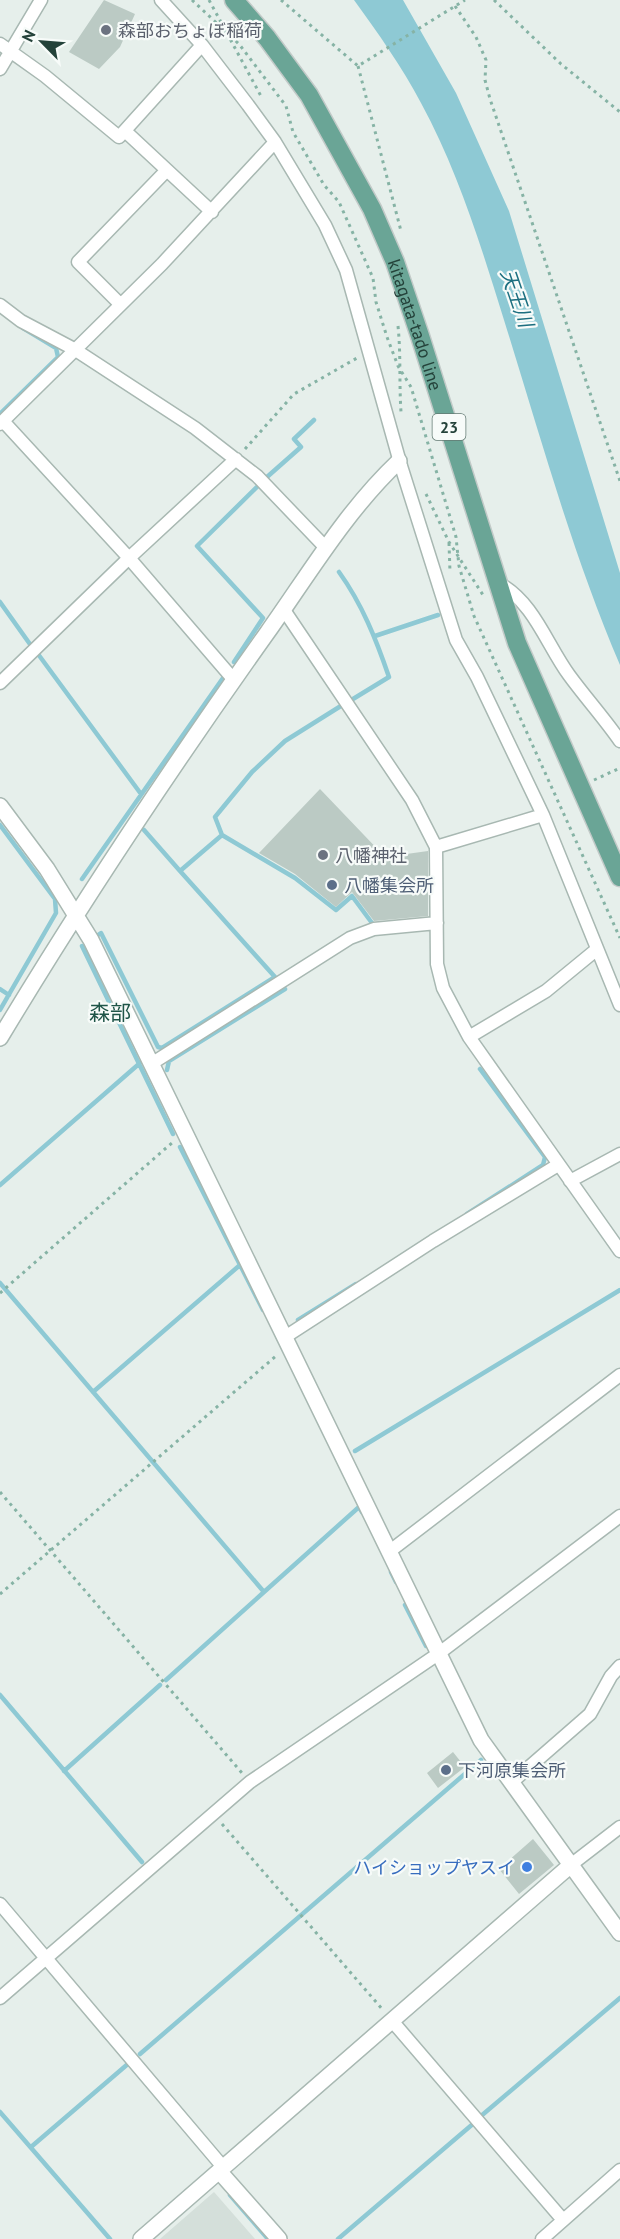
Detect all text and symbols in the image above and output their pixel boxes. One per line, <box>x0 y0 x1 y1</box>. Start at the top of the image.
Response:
north arrow <box>12 12 72 72</box>
place label: 森部おちょぼ稲荷 <box>118 19 262 42</box>
marker: 森部おちょぼ稲荷 <box>99 23 113 37</box>
text: N <box>17 27 40 45</box>
street label: kitagata-tado line <box>383 256 448 393</box>
water label: 天王川 <box>495 265 540 332</box>
road number: 23 <box>432 414 466 440</box>
place label: 八幡神社 <box>335 844 407 867</box>
marker: 八幡神社 <box>316 848 330 862</box>
place label: 八幡集会所 <box>344 874 434 897</box>
marker: 八幡集会所 <box>325 878 339 892</box>
district label: 森部 <box>89 999 131 1026</box>
place label: 下河原集会所 <box>458 1759 566 1782</box>
marker: 下河原集会所 <box>439 1763 453 1777</box>
place label: ハイショップヤスイ <box>353 1856 515 1879</box>
marker: ハイショップヤスイ <box>520 1860 534 1874</box>

